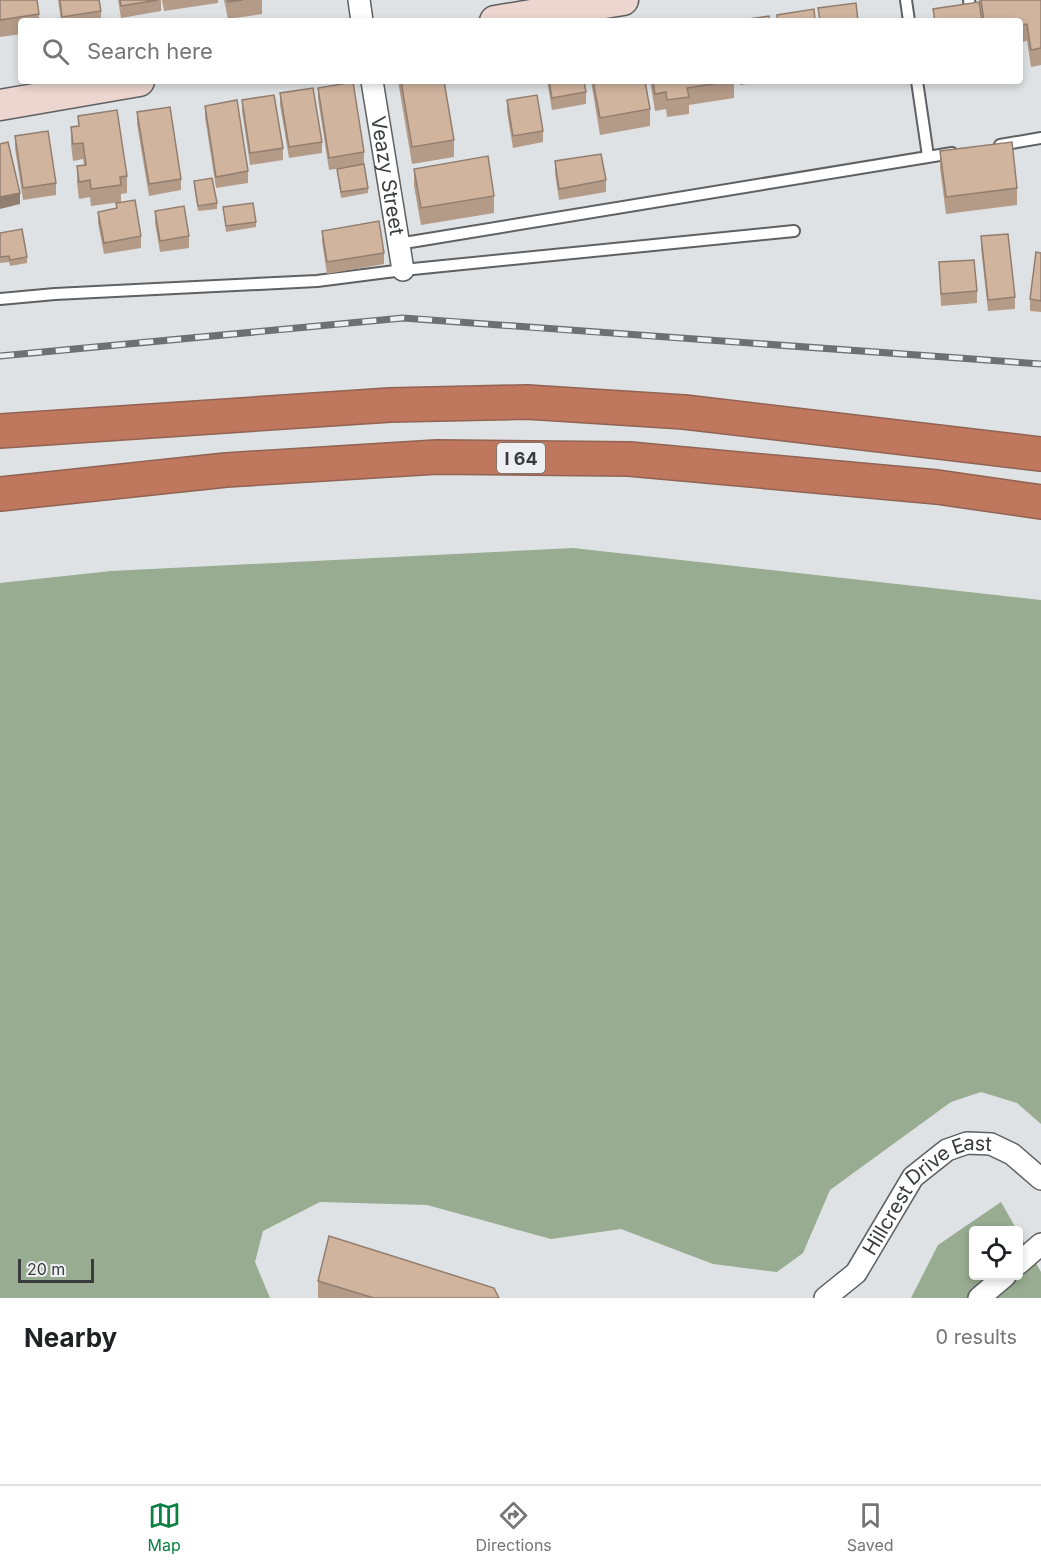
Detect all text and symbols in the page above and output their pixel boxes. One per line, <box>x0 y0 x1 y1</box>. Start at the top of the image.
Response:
search box <box>18 18 1023 84</box>
icon: search <box>39 35 72 68</box>
text: Search here <box>87 38 213 64</box>
street label: Veazy Street <box>366 114 409 237</box>
road number: I 64 <box>497 443 545 473</box>
street label: Hillcrest Drive East <box>857 1131 993 1259</box>
map controls <box>969 1226 1023 1280</box>
button: locate <box>969 1226 1023 1280</box>
scale bar <box>18 1256 94 1284</box>
text: 20 m <box>27 1259 65 1279</box>
text: Nearby <box>24 1322 117 1353</box>
text: 0 results <box>935 1325 1017 1349</box>
tab: Map <box>147 1499 181 1555</box>
tab: Directions <box>476 1499 552 1555</box>
tab: Saved <box>847 1499 894 1555</box>

